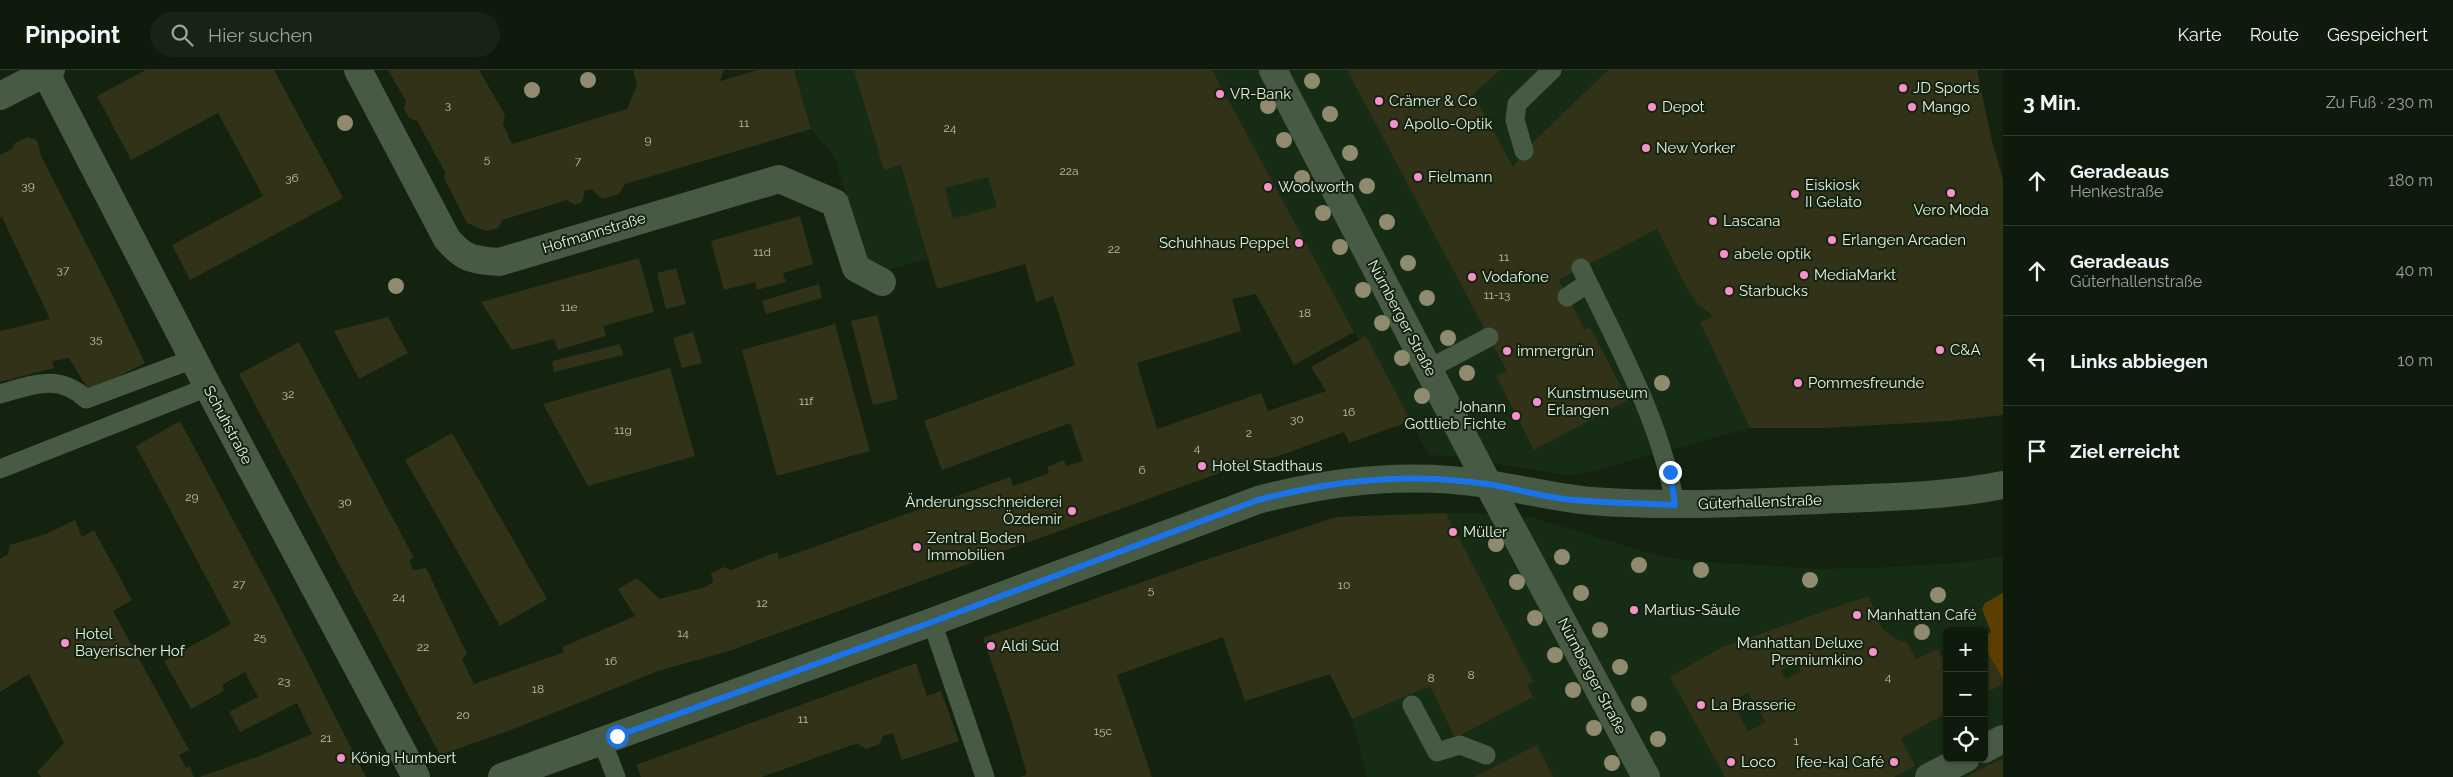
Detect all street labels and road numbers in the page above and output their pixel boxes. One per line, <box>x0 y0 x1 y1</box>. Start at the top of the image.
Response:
street label: Hofmannstraße <box>540 209 648 257</box>
street label: Nürnberger Straße <box>1364 257 1440 379</box>
street label: Schuhstraße <box>200 383 256 468</box>
street label: Güterhallenstraße <box>1698 491 1822 513</box>
street label: Nürnberger Straße <box>1554 615 1630 737</box>

